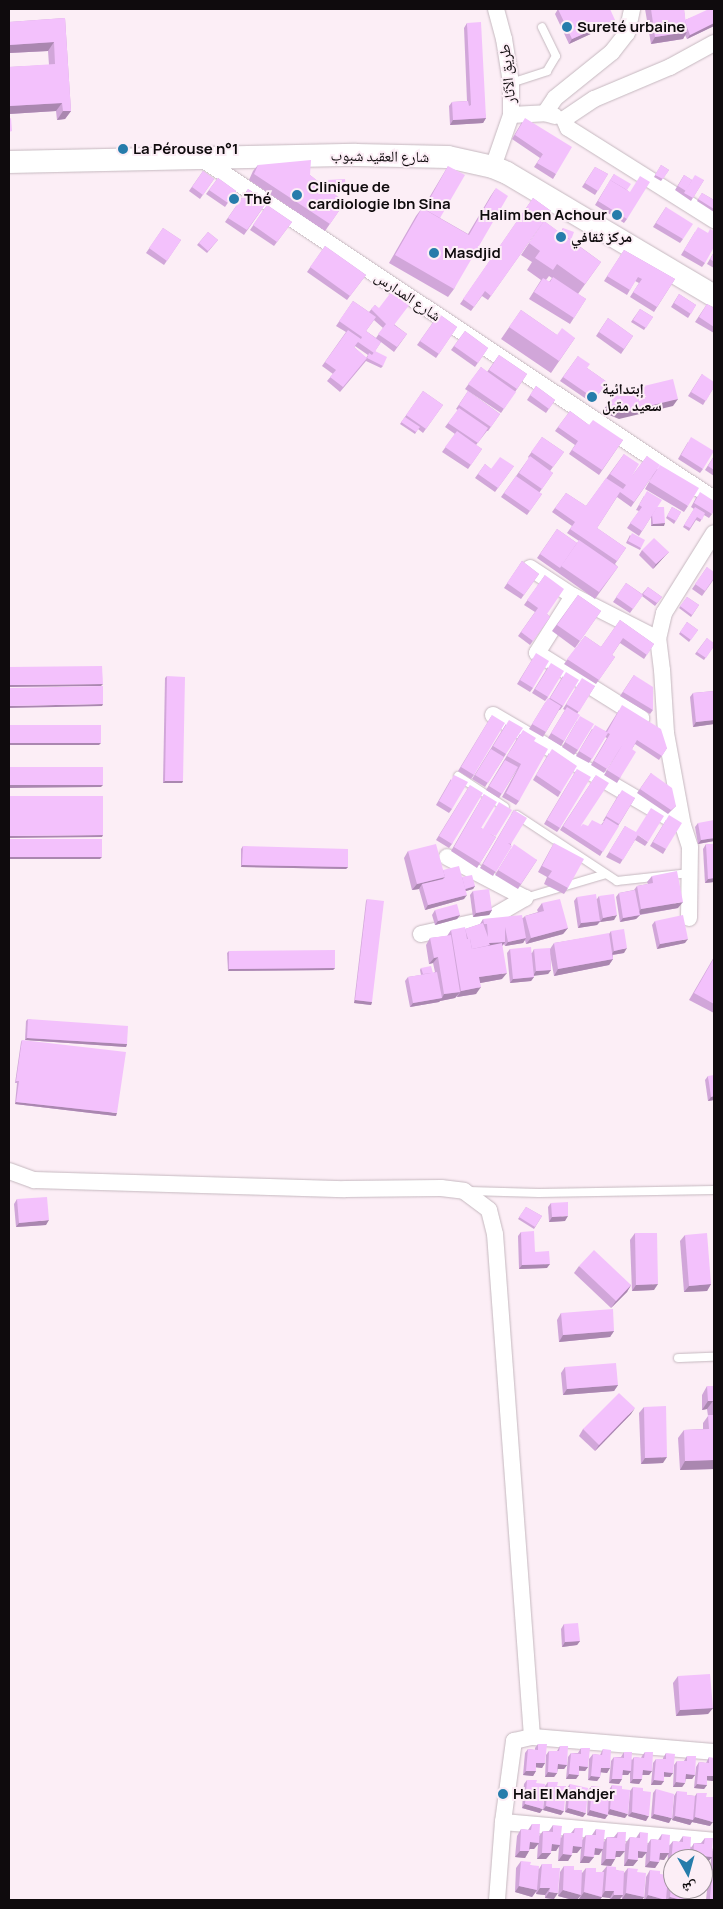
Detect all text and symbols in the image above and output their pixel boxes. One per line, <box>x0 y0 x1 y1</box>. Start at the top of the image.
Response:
place label: Sureté urbaine <box>577 18 685 36</box>
marker: Sureté urbaine <box>561 21 573 33</box>
street label: طريق الآثار <box>495 43 519 105</box>
place label: La Pérouse n°1 <box>133 140 239 158</box>
marker: La Pérouse n°1 <box>117 143 129 155</box>
street label: شارع العقيد شبوب <box>331 146 429 166</box>
place label: Clinique de cardiologie Ibn Sina <box>308 177 451 212</box>
marker: Clinique de cardiologie Ibn Sina <box>290 188 304 202</box>
place label: Thé <box>244 190 272 208</box>
marker: Thé <box>228 193 240 205</box>
place label: Halim ben Achour <box>480 206 607 224</box>
marker: Halim ben Achour <box>611 209 623 221</box>
place label: مركز ثقافي <box>571 228 632 246</box>
marker: مركز ثقافي <box>555 231 567 243</box>
place label: Masdjid <box>444 244 501 262</box>
marker: Masdjid <box>428 247 440 259</box>
street label: شارع المدارس <box>371 267 445 325</box>
place label: إبتدائية سعيد مقبل <box>602 379 662 414</box>
marker: إبتدائية سعيد مقبل <box>586 391 598 403</box>
place label: Hai El Mahdjer <box>513 1785 615 1803</box>
marker: Hai El Mahdjer <box>497 1788 509 1800</box>
north arrow <box>663 1849 713 1899</box>
text: ش <box>681 1878 698 1899</box>

